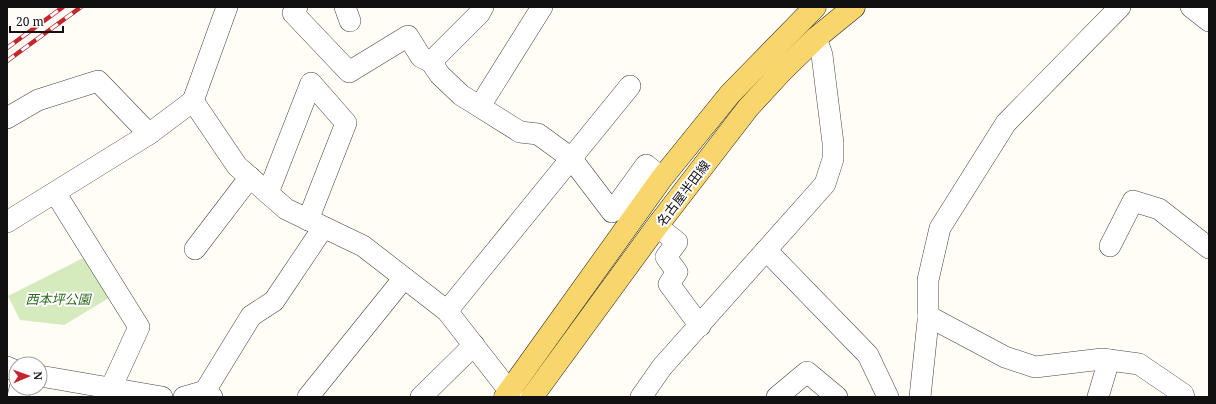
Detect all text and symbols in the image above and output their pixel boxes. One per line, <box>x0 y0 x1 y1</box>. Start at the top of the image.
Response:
scale bar <box>10 8 63 34</box>
text: 20 m <box>16 13 44 30</box>
street label: 名古屋半田線 <box>652 156 714 230</box>
park label: 西本坪公園 <box>25 290 92 308</box>
north arrow <box>8 356 48 396</box>
text: N <box>31 371 46 381</box>

